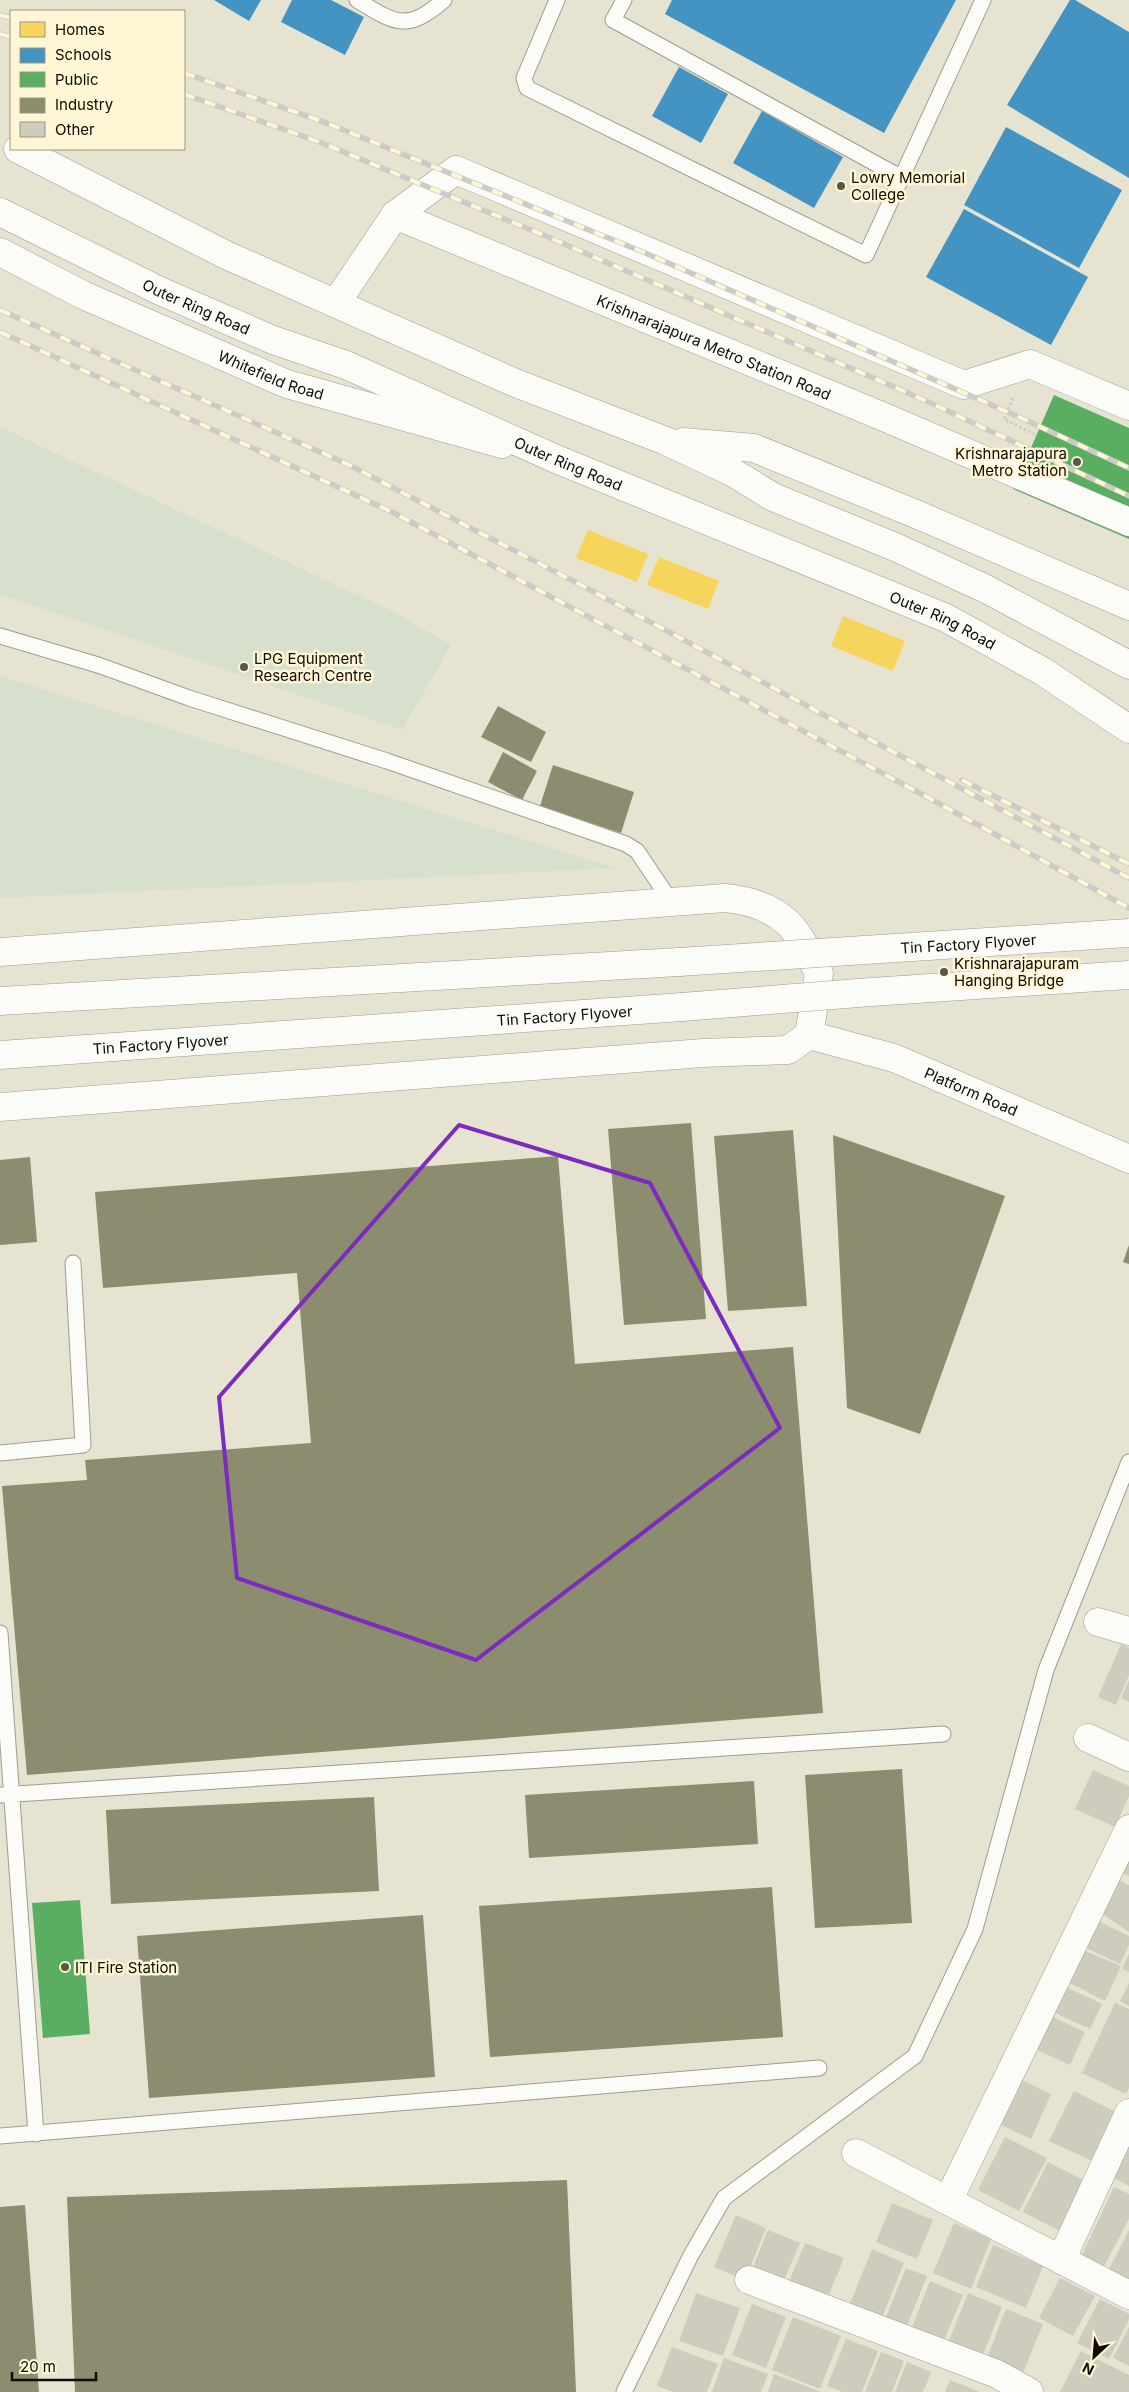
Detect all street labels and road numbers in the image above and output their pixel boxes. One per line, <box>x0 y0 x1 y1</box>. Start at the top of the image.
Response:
street label: Outer Ring Road <box>139 274 253 338</box>
street label: Krishnarajapura Metro Station Road <box>594 290 834 404</box>
street label: Whitefield Road <box>215 346 326 403</box>
street label: Outer Ring Road <box>511 432 625 495</box>
street label: Outer Ring Road <box>887 587 999 653</box>
street label: Tin Factory Flyover <box>900 929 1037 957</box>
street label: Tin Factory Flyover <box>496 1001 634 1030</box>
street label: Tin Factory Flyover <box>92 1029 230 1058</box>
street label: Platform Road <box>922 1063 1021 1120</box>

